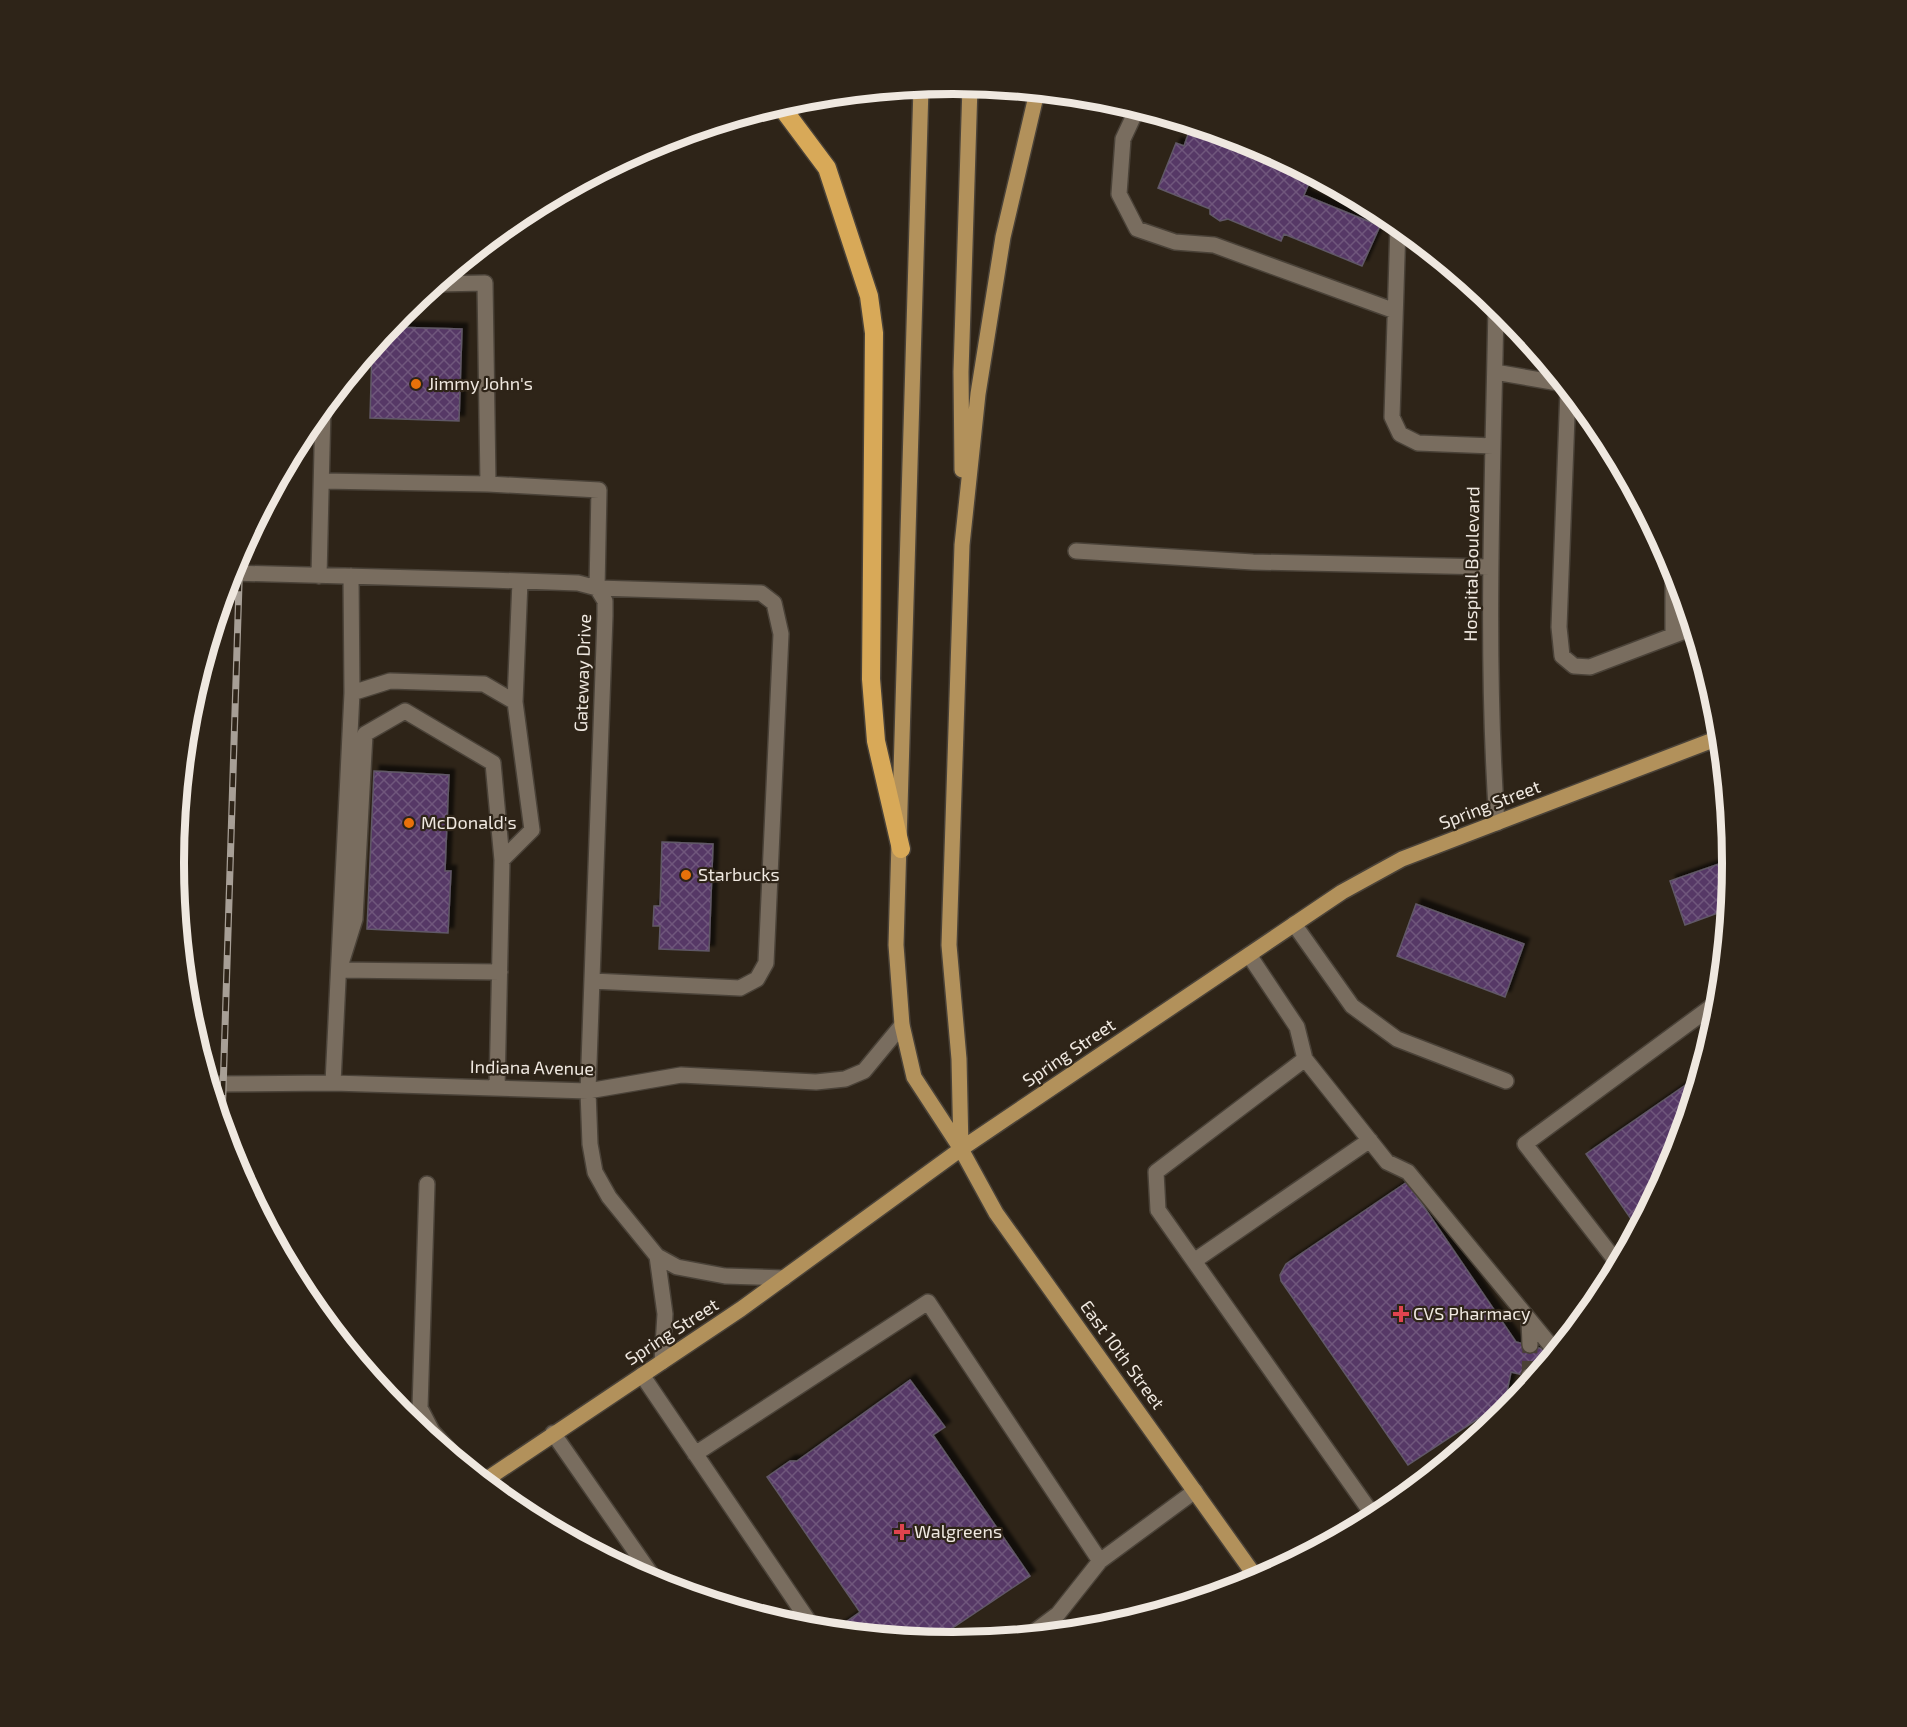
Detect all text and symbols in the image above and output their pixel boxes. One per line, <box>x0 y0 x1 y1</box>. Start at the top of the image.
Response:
place label: Jimmy John's <box>428 372 533 394</box>
marker: Jimmy John's <box>409 377 423 391</box>
street label: Hospital Boulevard <box>1459 486 1483 642</box>
street label: Gateway Drive <box>569 613 595 732</box>
street label: Spring Street <box>1436 775 1544 833</box>
place label: McDonald's <box>421 811 517 833</box>
marker: McDonald's <box>402 816 416 830</box>
place label: Starbucks <box>698 863 780 885</box>
marker: Starbucks <box>679 868 693 882</box>
street label: Spring Street <box>1018 1013 1119 1091</box>
street label: Indiana Avenue <box>470 1055 594 1079</box>
street label: Spring Street <box>621 1293 722 1369</box>
street label: East 10th Street <box>1076 1296 1170 1413</box>
place label: CVS Pharmacy <box>1413 1302 1531 1324</box>
marker: CVS Pharmacy <box>1394 1307 1408 1321</box>
place label: Walgreens <box>914 1520 1002 1542</box>
marker: Walgreens <box>895 1525 909 1539</box>

